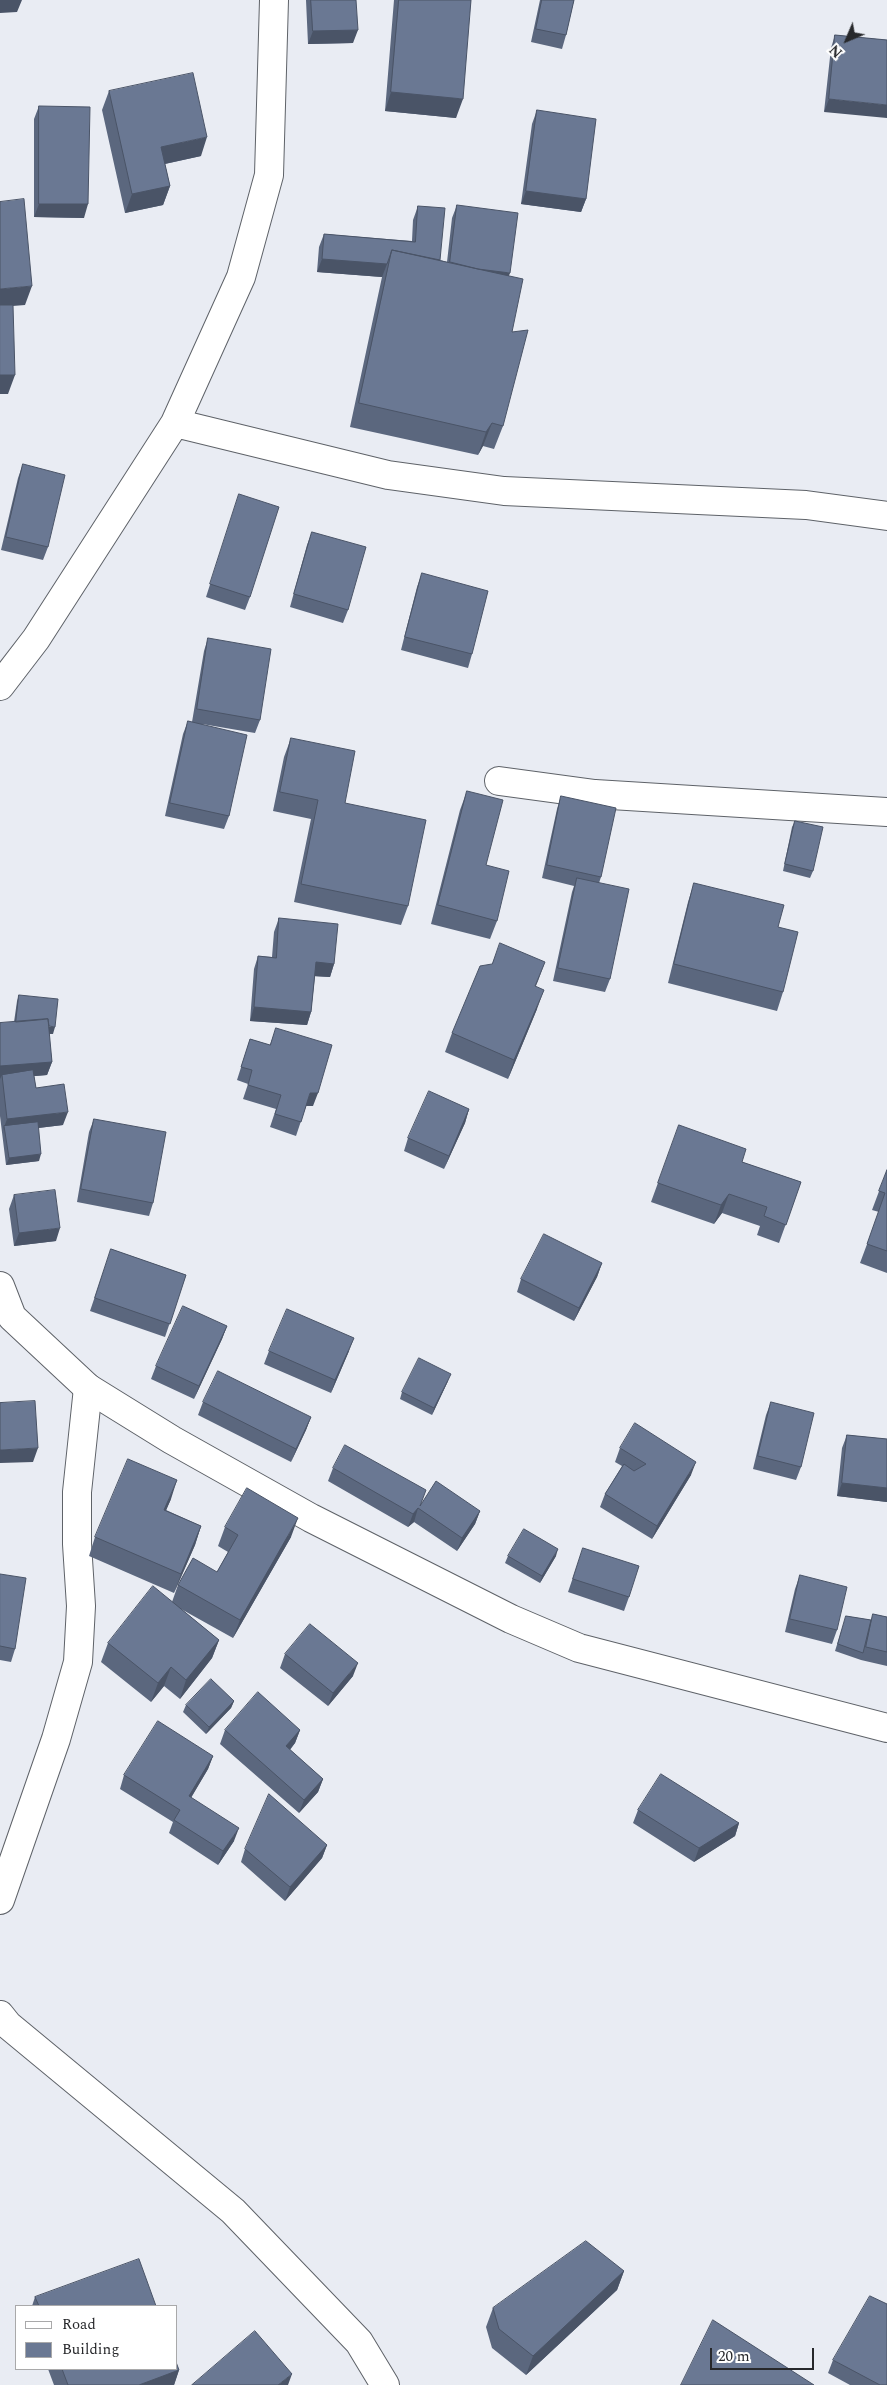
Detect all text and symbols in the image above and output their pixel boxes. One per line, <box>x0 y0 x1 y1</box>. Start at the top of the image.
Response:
north arrow <box>822 15 872 65</box>
text: N <box>825 39 848 62</box>
legend <box>15 2305 178 2370</box>
text: Road <box>62 2313 96 2336</box>
text: Building <box>62 2338 119 2361</box>
scale bar <box>712 2338 816 2370</box>
text: 20 m <box>718 2345 750 2368</box>

